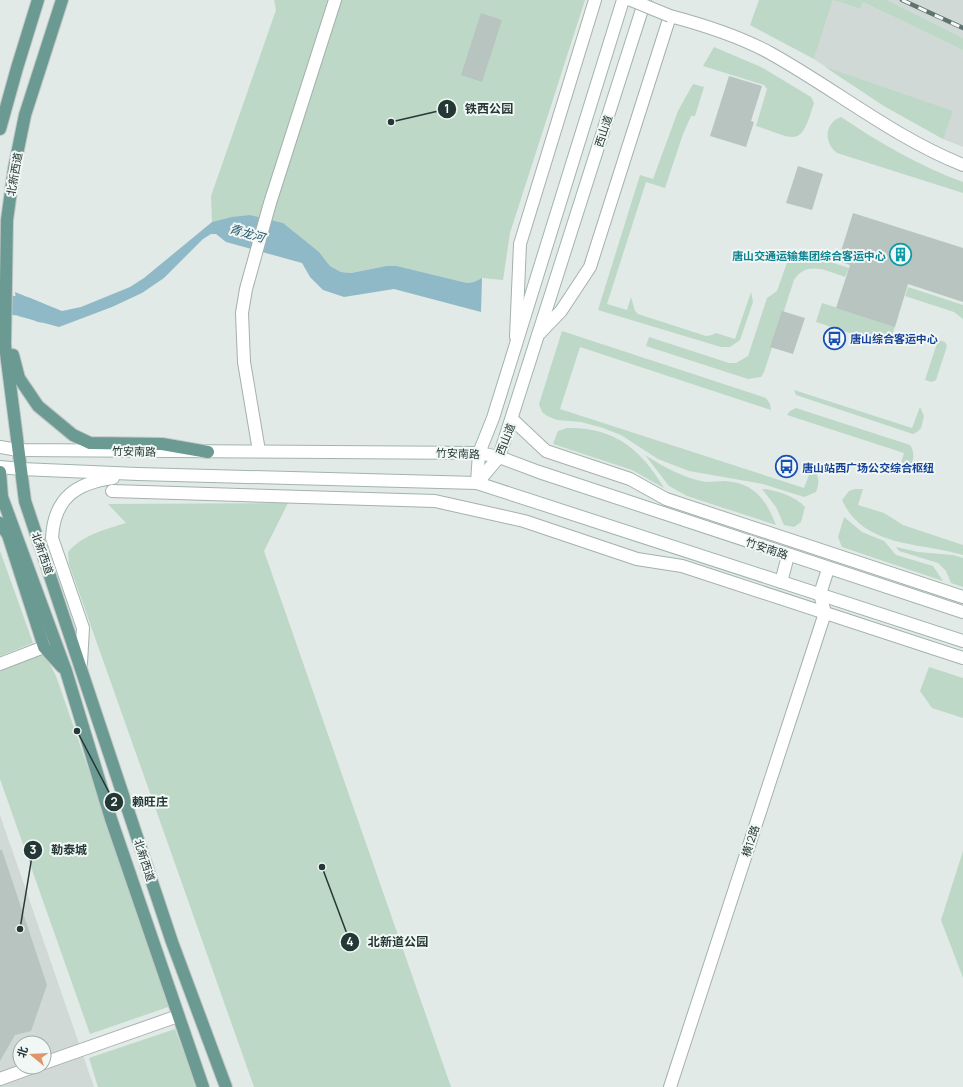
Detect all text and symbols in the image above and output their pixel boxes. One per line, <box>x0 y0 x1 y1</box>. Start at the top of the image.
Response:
callout: 铁西公园 <box>437 97 521 121</box>
text: 1 <box>444 100 450 117</box>
text: 铁西公园 <box>465 100 513 117</box>
street label: 西山道 <box>591 113 615 149</box>
street label: 北新西道 <box>3 151 25 197</box>
water label: 青龙河 <box>227 220 269 247</box>
building icon: 唐山交通运输集团综合客运中心 <box>888 242 914 268</box>
place label: 唐山交通运输集团综合客运中心 <box>732 248 886 263</box>
bus stop icon: 唐山综合客运中心 <box>821 325 847 351</box>
place label: 唐山综合客运中心 <box>850 331 938 346</box>
street label: 西山道 <box>492 421 518 457</box>
street label: 竹安南路 <box>112 443 156 459</box>
street label: 竹安南路 <box>436 445 480 461</box>
bus stop icon: 唐山站西广场公交综合枢纽 <box>773 454 799 480</box>
place label: 唐山站西广场公交综合枢纽 <box>802 460 934 475</box>
street label: 北新西道 <box>29 530 57 576</box>
street label: 竹安南路 <box>744 534 790 562</box>
callout: 赖旺庄 <box>104 790 176 814</box>
text: 2 <box>110 793 118 810</box>
text: 赖旺庄 <box>132 793 168 810</box>
street label: 横12路 <box>738 823 762 859</box>
street label: 北新西道 <box>131 837 159 883</box>
callout: 勒泰城 <box>23 838 95 862</box>
text: 3 <box>30 841 37 858</box>
text: 勒泰城 <box>51 841 87 858</box>
callout: 北新道公园 <box>340 930 436 954</box>
text: 4 <box>346 933 354 950</box>
text: 北新道公园 <box>368 933 428 950</box>
north arrow <box>12 1035 52 1075</box>
text: 北 <box>13 1044 31 1059</box>

